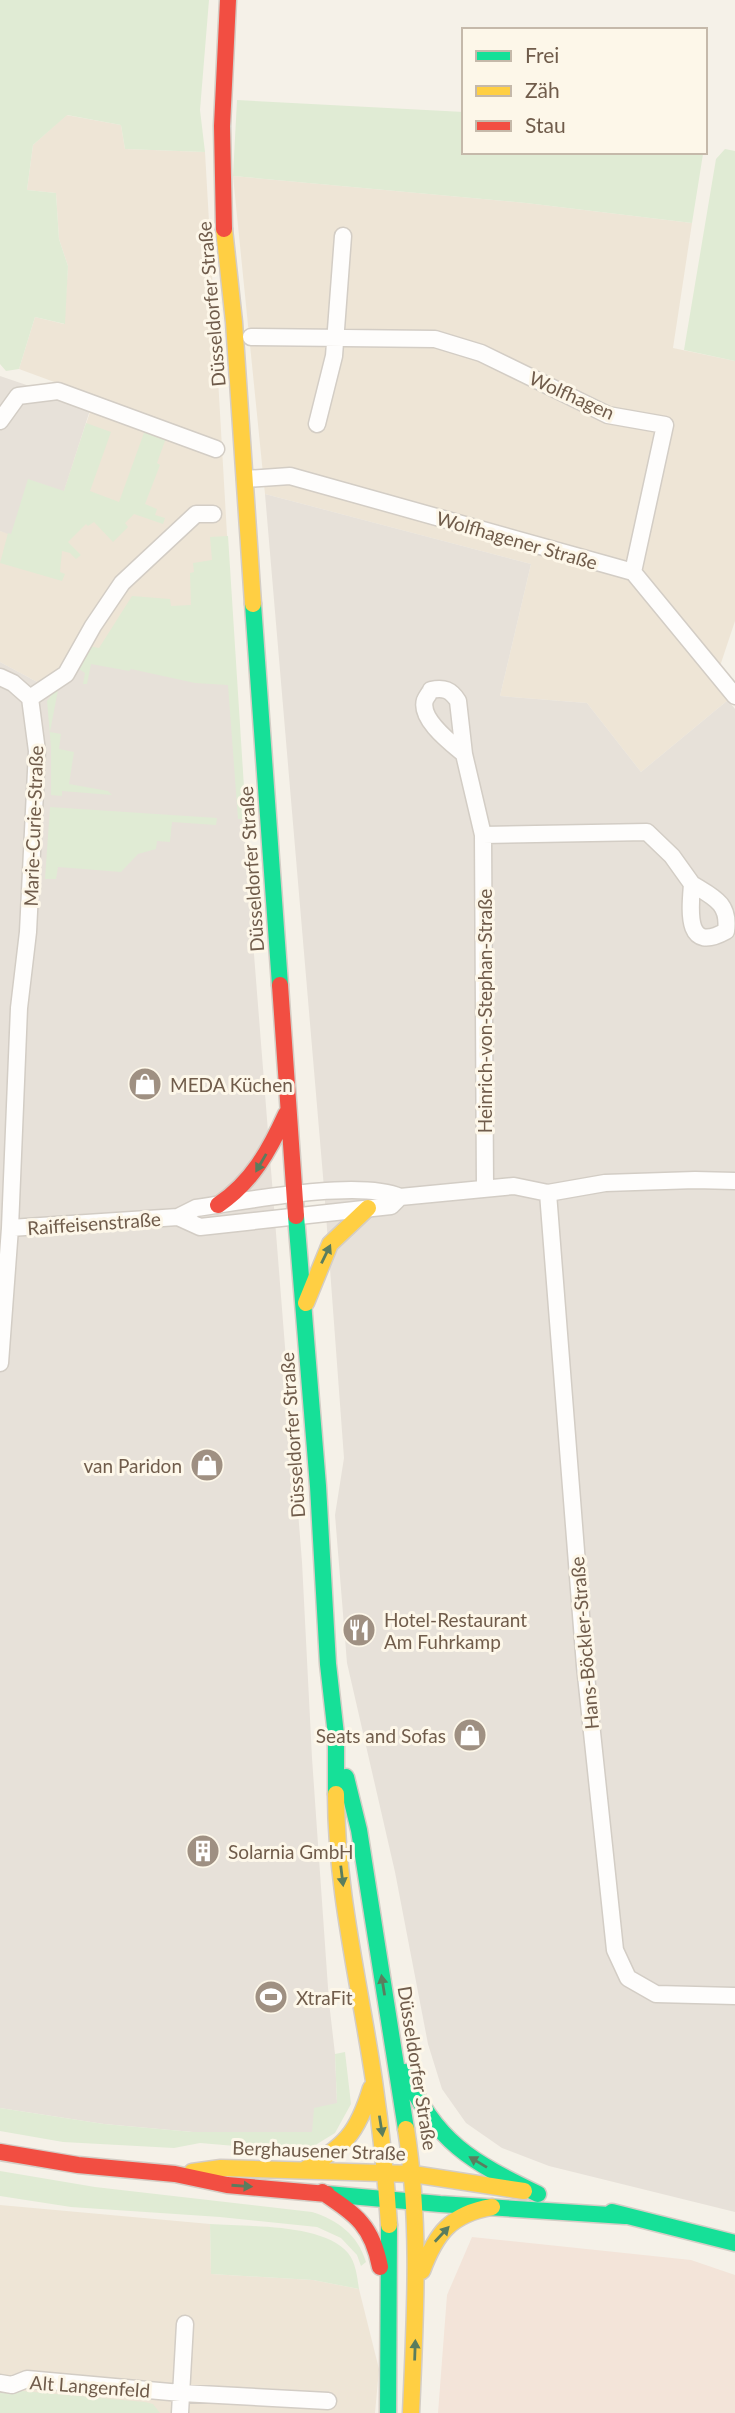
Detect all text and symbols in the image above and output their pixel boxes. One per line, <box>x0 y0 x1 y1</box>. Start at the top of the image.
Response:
legend <box>462 28 707 154</box>
text: Frei <box>525 42 559 67</box>
text: Zäh <box>525 77 560 102</box>
text: Stau <box>525 112 566 137</box>
street label: Düsseldorfer Straße <box>192 220 230 388</box>
street label: Wolfhagen <box>526 366 618 424</box>
street label: Wolfhagener Straße <box>434 506 600 574</box>
street label: Marie-Curie-Straße <box>19 745 47 907</box>
street label: Düsseldorfer Straße <box>234 785 268 953</box>
street label: Heinrich-von-Stephan-Straße <box>473 889 496 1133</box>
shop icon: MEDA Küchen <box>126 1065 164 1103</box>
place label: MEDA Küchen <box>170 1073 293 1096</box>
one-way arrow <box>255 1154 268 1173</box>
street label: Raiffeisenstraße <box>26 1207 162 1239</box>
one-way arrow <box>320 1244 332 1264</box>
street label: Düsseldorfer Straße <box>275 1351 309 1519</box>
shop icon: van Paridon <box>188 1446 226 1484</box>
place label: van Paridon <box>83 1454 182 1477</box>
street label: Hans-Böckler-Straße <box>565 1556 603 1730</box>
place label: Hotel-Restaurant Am Fuhrkamp <box>384 1608 527 1653</box>
restaurant icon: Hotel-Restaurant Am Fuhrkamp <box>340 1611 378 1649</box>
shop icon: Seats and Sofas <box>451 1716 489 1754</box>
place label: Seats and Sofas <box>316 1724 446 1747</box>
building icon: Solarnia GmbH <box>184 1832 222 1870</box>
place label: Solarnia GmbH <box>228 1840 354 1863</box>
one-way arrow <box>336 1865 347 1887</box>
one-way arrow <box>377 1974 388 1996</box>
sports icon: XtraFit <box>252 1978 290 2016</box>
street label: Düsseldorfer Straße <box>394 1984 442 2152</box>
place label: XtraFit <box>296 1986 353 2009</box>
one-way arrow <box>376 2115 387 2137</box>
street label: Berghausener Straße <box>232 2135 406 2165</box>
one-way arrow <box>468 2156 487 2169</box>
one-way arrow <box>232 2181 254 2192</box>
one-way arrow <box>433 2226 449 2243</box>
one-way arrow <box>409 2338 420 2360</box>
street label: Alt Langenfeld <box>29 2370 151 2402</box>

